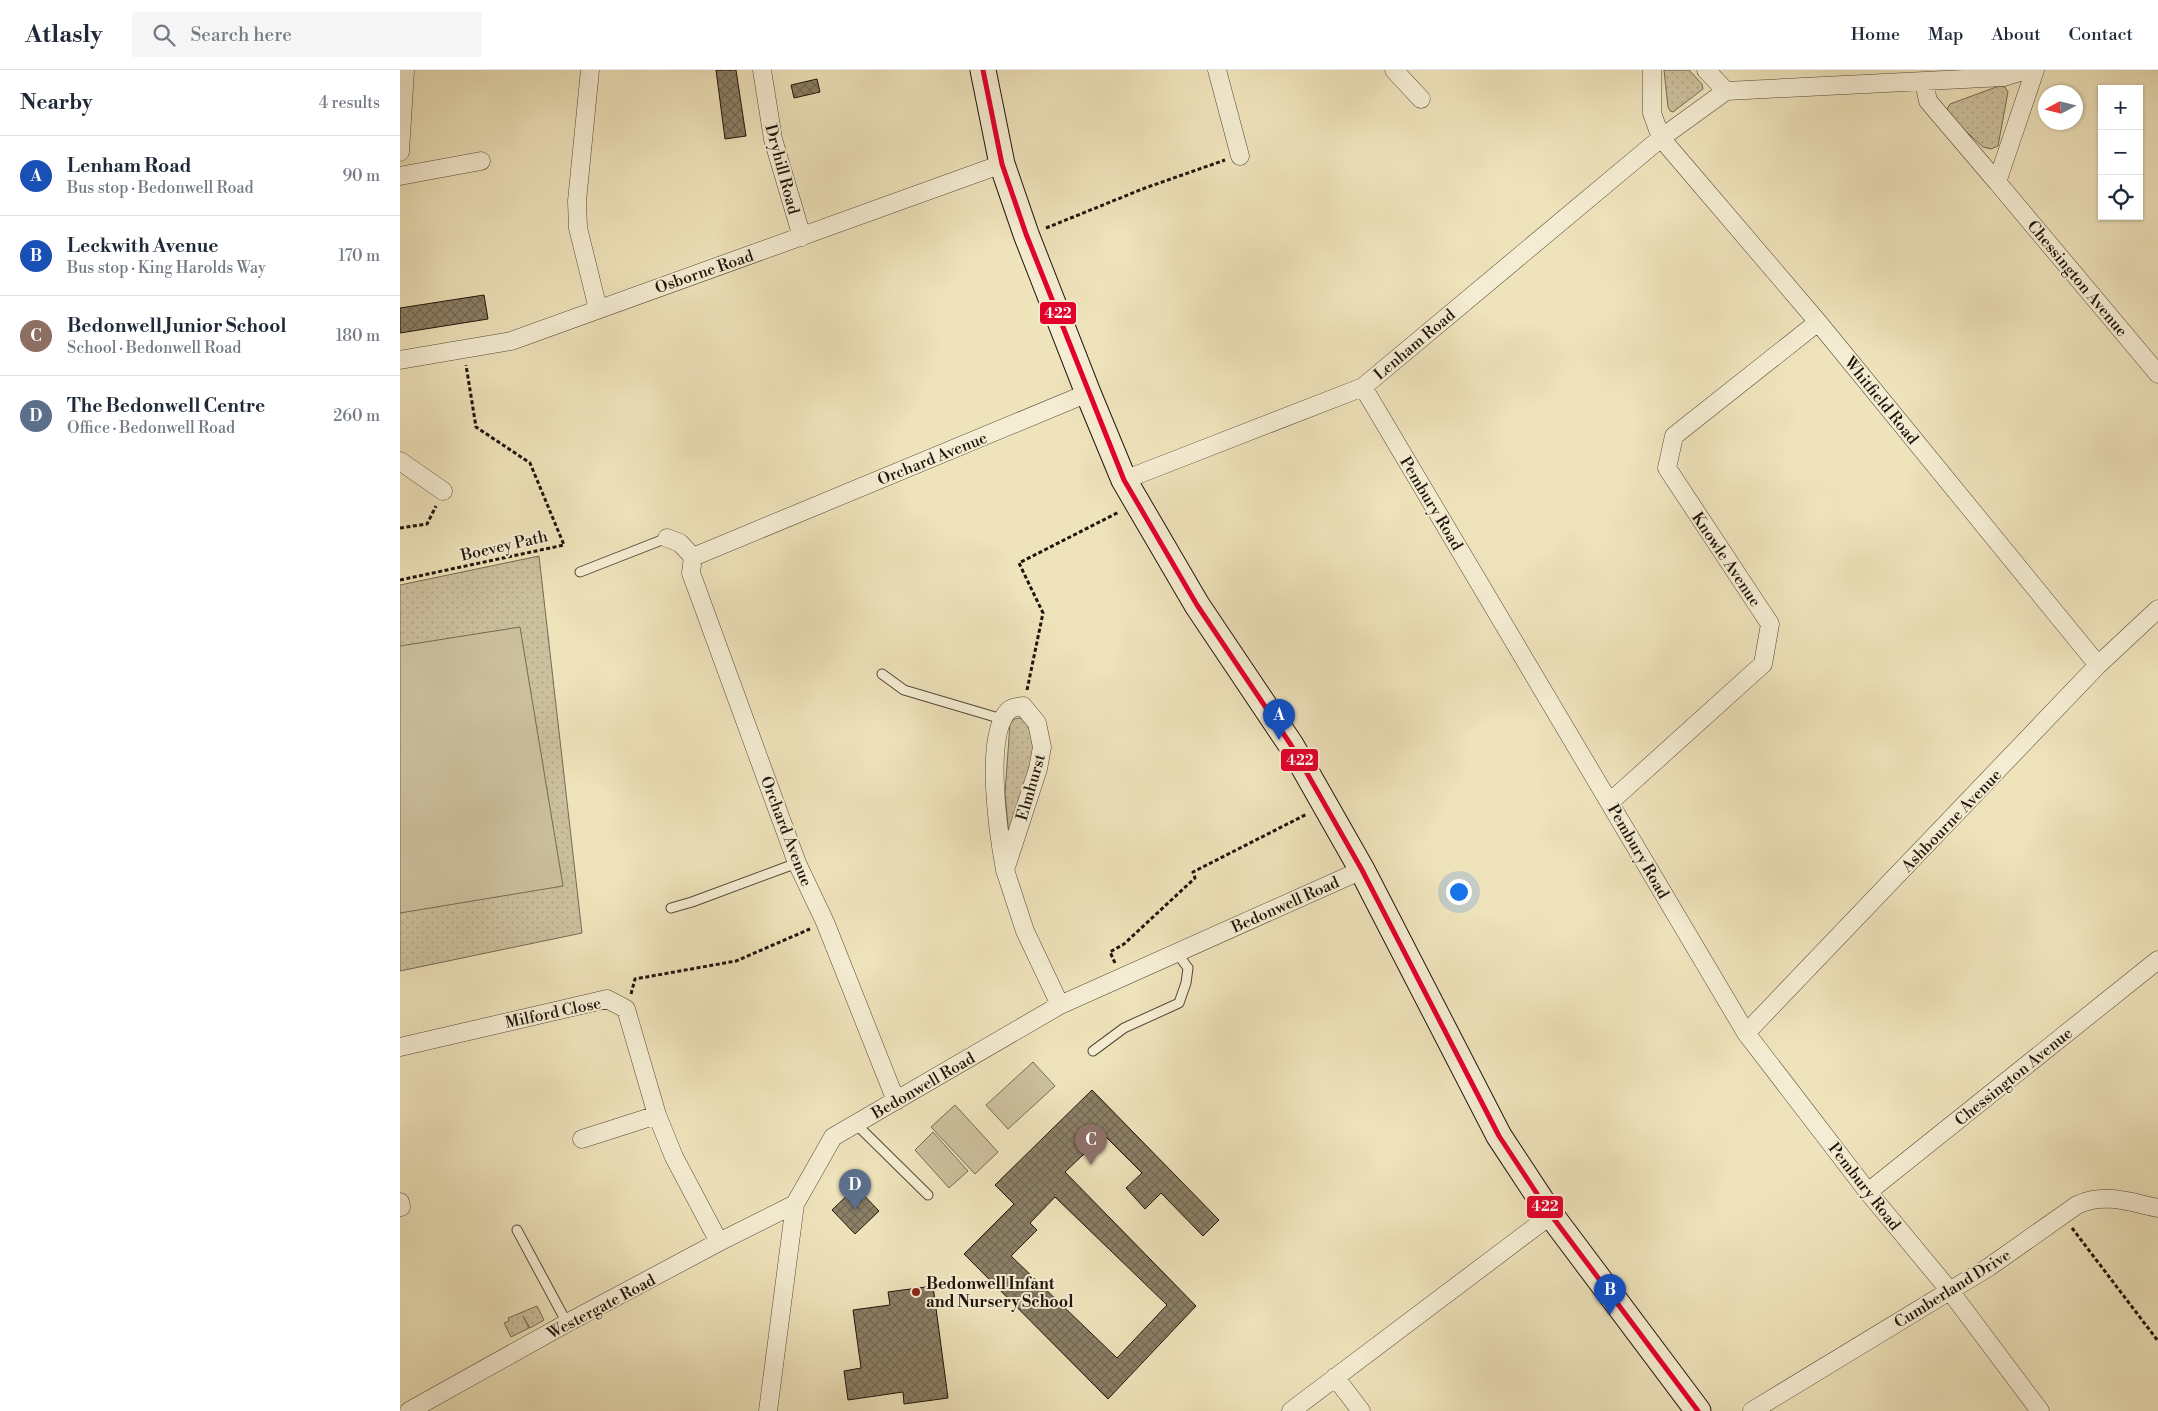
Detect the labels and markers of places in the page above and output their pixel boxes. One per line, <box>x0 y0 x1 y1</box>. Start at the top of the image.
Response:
pin: A <box>1263 699 1295 740</box>
pin: C <box>1075 1124 1107 1165</box>
pin: D <box>839 1169 871 1210</box>
place label: Bedonwell Infant and Nursery School <box>926 1274 1074 1312</box>
pin: B <box>1594 1274 1626 1315</box>
marker: Bedonwell Infant and Nursery School <box>910 1286 922 1298</box>

